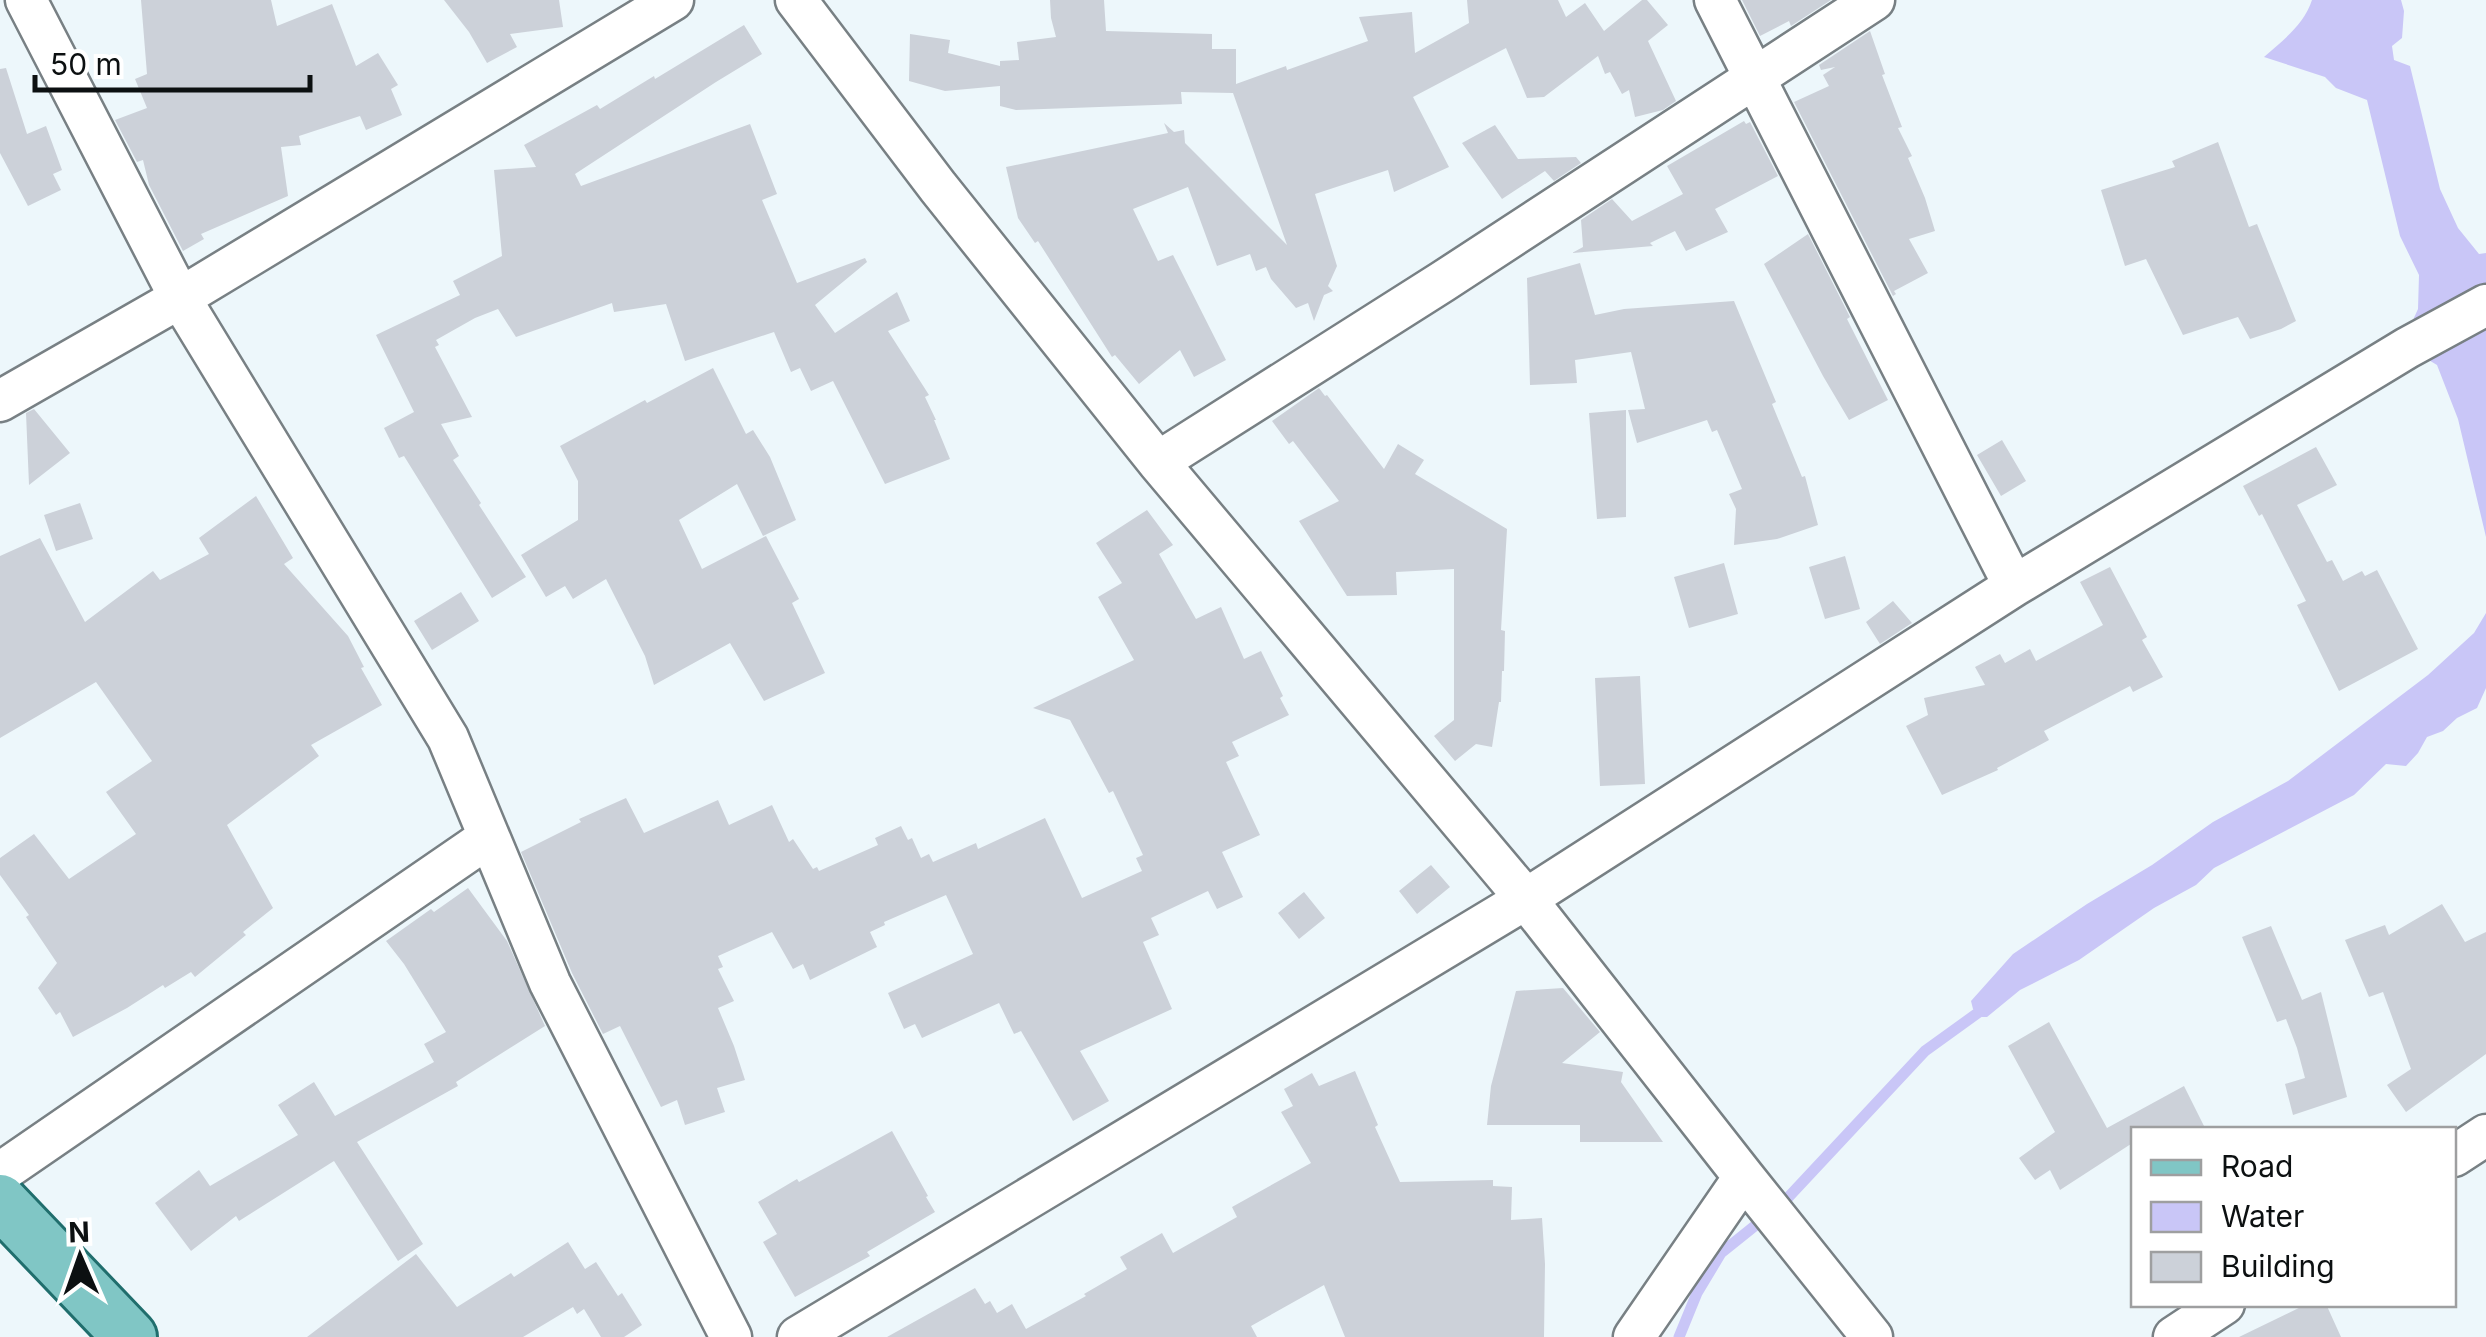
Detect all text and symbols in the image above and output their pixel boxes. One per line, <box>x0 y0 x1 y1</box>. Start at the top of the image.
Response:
scale bar <box>35 30 310 92</box>
text: 50 m <box>50 46 122 82</box>
legend <box>2131 1127 2456 1307</box>
text: Road <box>2221 1148 2293 1184</box>
text: Water <box>2221 1198 2304 1234</box>
north arrow <box>30 1207 130 1307</box>
text: N <box>68 1215 90 1249</box>
text: Building <box>2221 1248 2335 1284</box>

